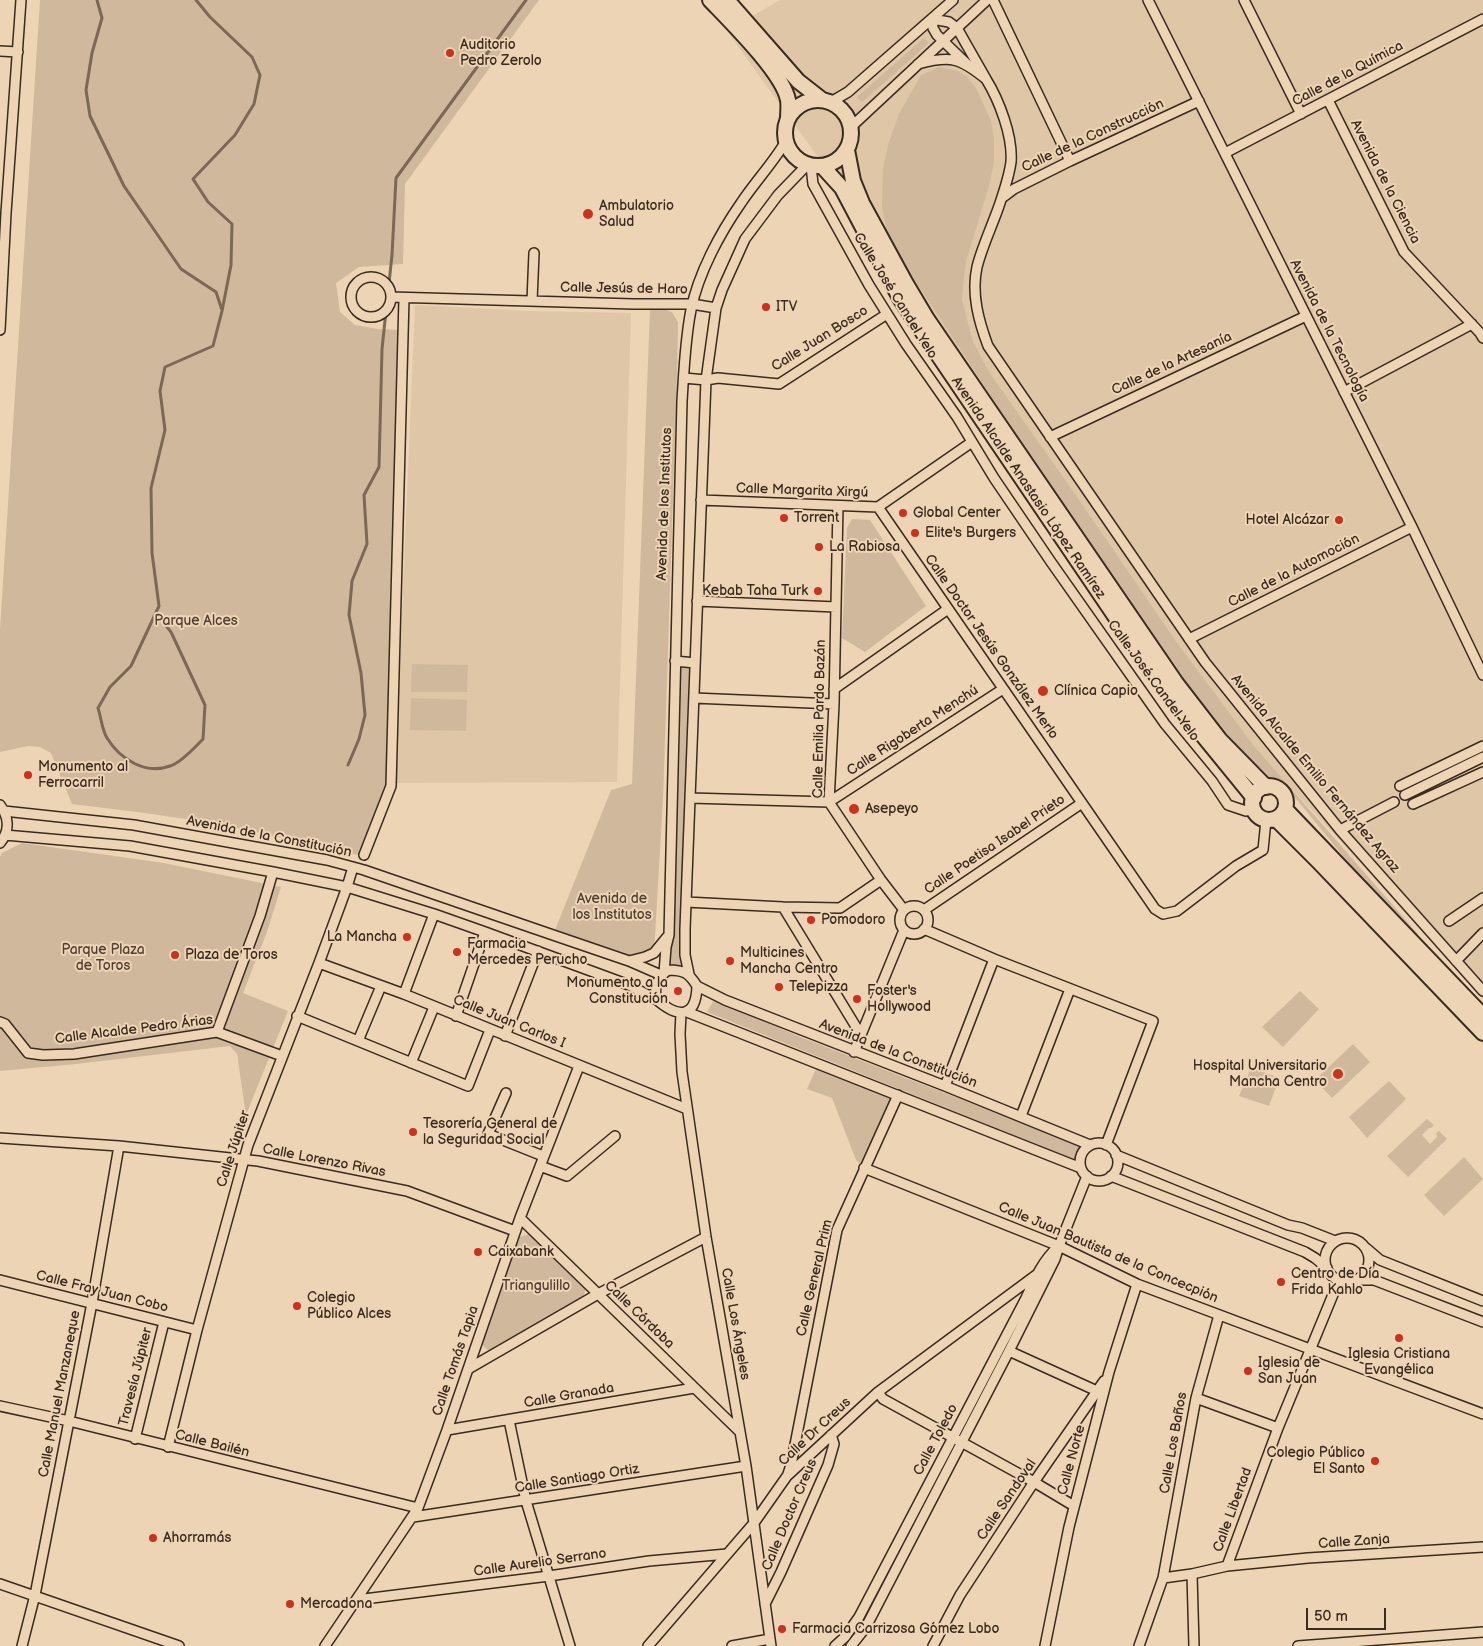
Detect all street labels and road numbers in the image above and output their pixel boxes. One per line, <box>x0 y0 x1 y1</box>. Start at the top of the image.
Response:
street label: Calle de la Química <box>1290 38 1406 110</box>
street label: Calle de la Construcción <box>1019 96 1167 176</box>
street label: Avenida de la Ciencia <box>1346 117 1424 247</box>
street label: Calle José Candel Yelo <box>849 230 941 362</box>
street label: Avenida de la Tecnología <box>1286 257 1372 405</box>
street label: Calle Jesús de Haro <box>560 279 688 299</box>
street label: Calle Juan Bosco <box>769 303 871 375</box>
street label: Calle de la Artesanía <box>1109 329 1235 399</box>
street label: Avenida Alcalde Anastasio López Ramírez <box>947 374 1109 602</box>
street label: Avenida de los Institutos <box>654 427 676 581</box>
street label: Calle Margarita Xirgú <box>735 480 869 502</box>
street label: Calle de la Automoción <box>1226 531 1362 611</box>
street label: Calle Doctor Jesús González Merlo <box>920 551 1062 743</box>
street label: Calle José Candel Yelo <box>1103 617 1203 745</box>
street label: Calle Emilia Pardo Bazán <box>810 639 830 799</box>
street label: Avenida Alcalde Emilio Fernández Agraz <box>1227 671 1403 877</box>
street label: Calle Rigoberta Menchú <box>844 682 982 780</box>
street label: Calle Poetisa Isabel Prieto <box>921 792 1069 898</box>
street label: Avenida de la Constitución <box>185 813 353 861</box>
street label: Calle Juan Carlos I <box>450 992 568 1052</box>
street label: Calle Alcalde Pedro Árias <box>54 1012 214 1048</box>
street label: Avenida de la Constitución <box>817 1016 979 1092</box>
street label: Calle Júpiter <box>214 1109 254 1189</box>
street label: Calle Lorenzo Rivas <box>261 1141 387 1181</box>
street label: Calle Juan Bautista de la Concecpión <box>996 1199 1220 1307</box>
street label: Calle General Prim <box>793 1218 837 1338</box>
street label: Calle Fray Juan Cobo <box>34 1267 170 1317</box>
street label: Calle Los Ángeles <box>717 1267 753 1381</box>
street label: Calle Córdoba <box>601 1277 677 1353</box>
street label: Calle Tomás Tapia <box>429 1304 483 1418</box>
street label: Calle Manuel Manzaneque <box>36 1309 84 1479</box>
street label: Travesía Júpiter <box>116 1326 156 1428</box>
street label: Calle Granada <box>523 1380 615 1412</box>
street label: Calle Los Baños <box>1157 1391 1191 1495</box>
street label: Calle Dr Creus <box>775 1394 855 1470</box>
street label: Calle Toledo <box>910 1401 962 1479</box>
street label: Calle Norte <box>1055 1423 1089 1497</box>
street label: Calle Bailén <box>173 1427 251 1461</box>
street label: Calle Sandoval <box>974 1456 1040 1544</box>
street label: Calle Doctor Creus <box>759 1457 821 1573</box>
street label: Calle Santiago Ortiz <box>514 1461 640 1497</box>
street label: Calle Libertad <box>1210 1465 1256 1555</box>
street label: Calle Zanja <box>1318 1531 1390 1553</box>
street label: Calle Aurelio Serrano <box>473 1545 607 1581</box>

